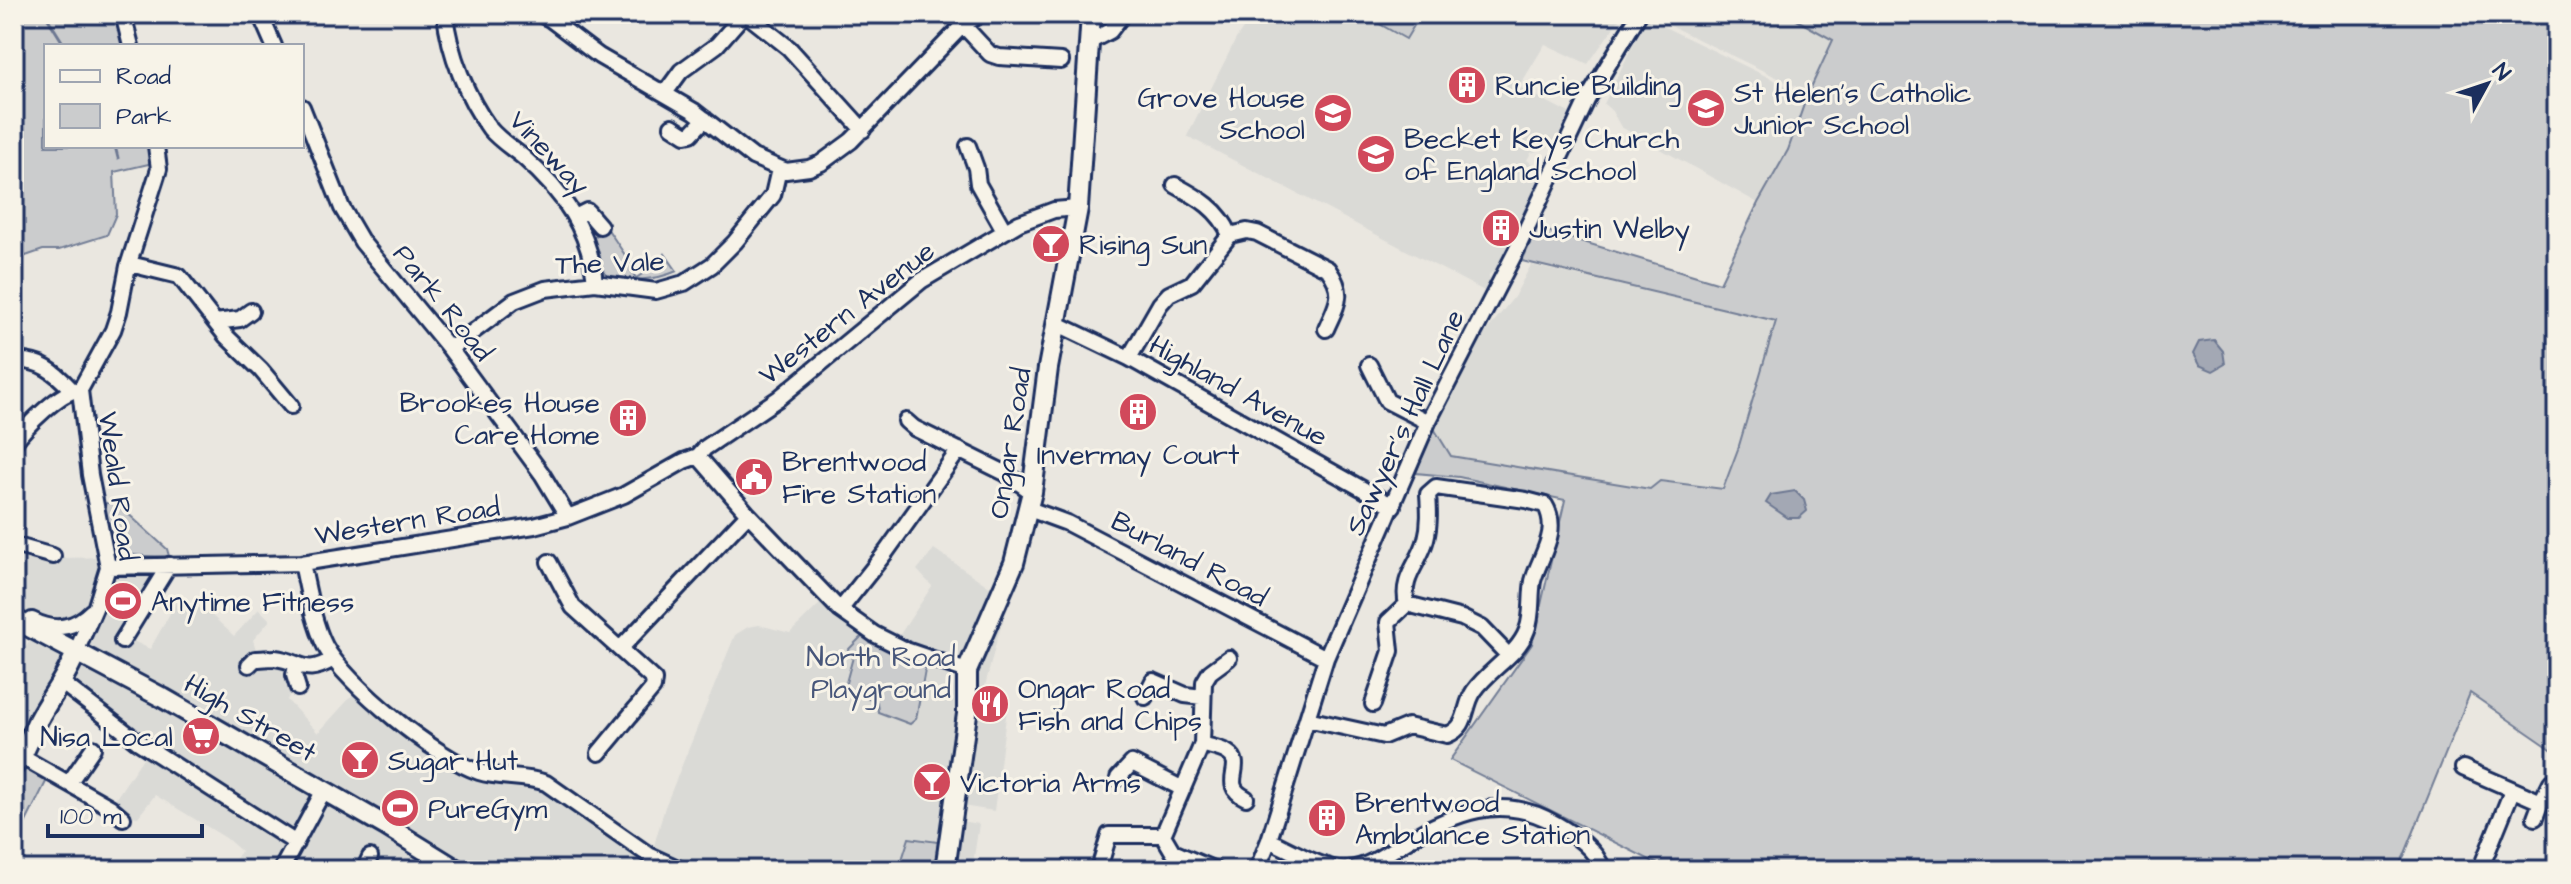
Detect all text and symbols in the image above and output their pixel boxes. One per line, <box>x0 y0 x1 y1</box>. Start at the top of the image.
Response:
legend <box>44 44 304 148</box>
north arrow <box>2447 44 2527 124</box>
text: N <box>2485 57 2518 88</box>
text: Road <box>116 60 171 94</box>
building icon: Runcie Building <box>1446 64 1488 106</box>
place label: Runcie Building <box>1495 67 1681 107</box>
place label: St Helen's Catholic Junior School <box>1734 74 1971 145</box>
place label: Grove House School <box>1137 79 1305 150</box>
school or university icon: St Helen's Catholic Junior School <box>1685 87 1727 129</box>
school or university icon: Grove House School <box>1312 92 1354 134</box>
text: Park <box>116 100 172 134</box>
street label: Vineway <box>498 102 598 205</box>
place label: Becket Keys Church of England School <box>1404 120 1679 192</box>
school or university icon: Becket Keys Church of England School <box>1355 133 1397 175</box>
building icon: Justin Welby <box>1480 207 1522 249</box>
place label: Justin Welby <box>1529 210 1690 251</box>
bar icon: Rising Sun <box>1030 223 1072 265</box>
place label: Rising Sun <box>1079 226 1207 266</box>
street label: Western Avenue <box>751 232 943 394</box>
street label: Park Road <box>384 236 502 370</box>
street label: The Vale <box>555 242 665 285</box>
street label: Sawyer's Hall Lane <box>1336 304 1477 543</box>
street label: Highland Avenue <box>1141 326 1335 457</box>
street label: Ongar Road <box>979 365 1043 522</box>
place label: Brookes House Care Home <box>399 384 600 455</box>
building icon: Invermay Court <box>1117 391 1159 433</box>
building icon: Brookes House Care Home <box>607 397 649 439</box>
street label: Weald Road <box>88 409 147 563</box>
place label: Invermay Court <box>1037 436 1240 477</box>
place label: Brentwood Fire Station <box>782 443 936 514</box>
public building icon: Brentwood Fire Station <box>733 456 775 498</box>
street label: Western Road <box>312 488 503 555</box>
street label: Burland Road <box>1104 502 1274 617</box>
sports icon: Anytime Fitness <box>102 580 144 622</box>
place label: Anytime Fitness <box>151 583 354 624</box>
park label: North Road Playground <box>806 638 956 711</box>
street label: High Street <box>176 665 324 773</box>
place label: Ongar Road Fish and Chips <box>1018 670 1202 741</box>
restaurant icon: Ongar Road Fish and Chips <box>969 683 1011 725</box>
supermarket icon: Nisa Local <box>180 715 222 757</box>
place label: Nisa Local <box>40 718 173 757</box>
bar icon: Sugar Hut <box>339 739 381 781</box>
place label: Sugar Hut <box>388 742 519 782</box>
bar icon: Victoria Arms <box>911 761 953 803</box>
place label: Victoria Arms <box>960 764 1141 803</box>
place label: Brentwood Ambulance Station <box>1355 784 1590 855</box>
sports icon: PureGym <box>379 787 421 829</box>
scale bar <box>48 788 202 838</box>
place label: PureGym <box>428 790 547 831</box>
building icon: Brentwood Ambulance Station <box>1306 797 1348 839</box>
text: 100 m <box>60 800 122 834</box>

